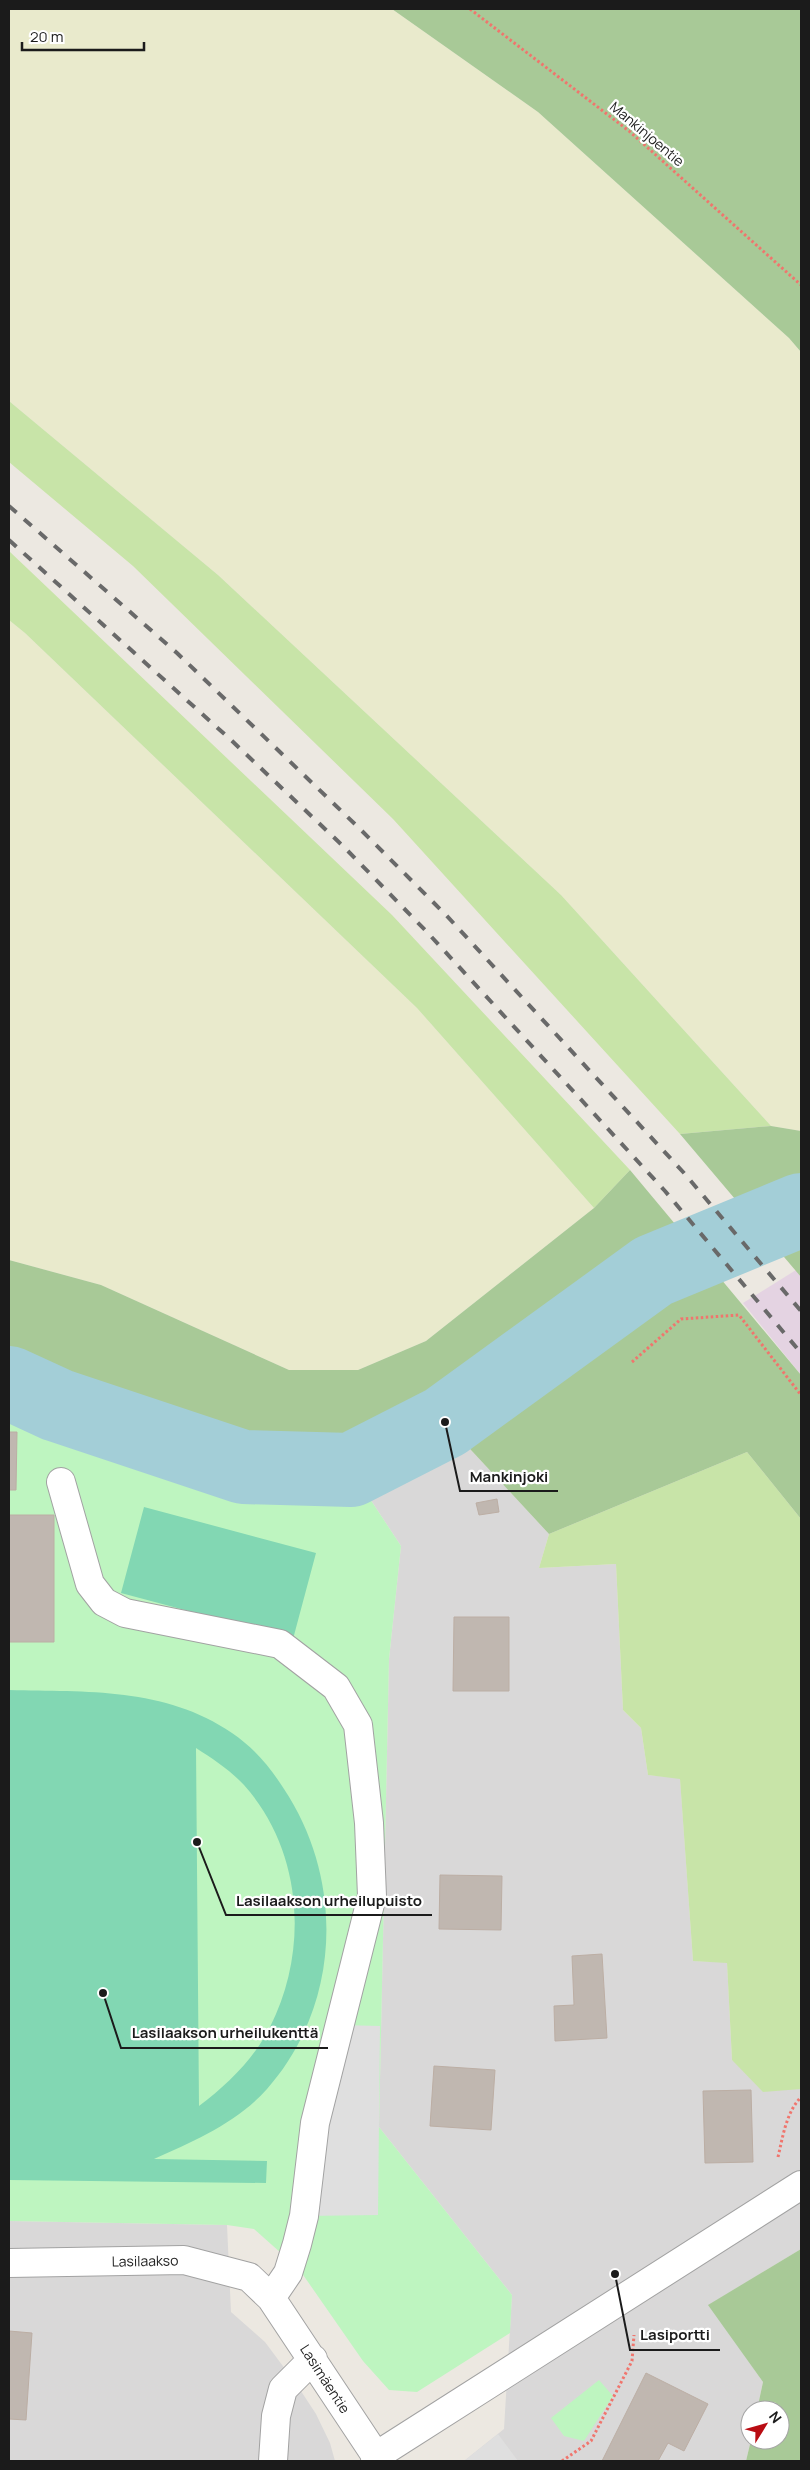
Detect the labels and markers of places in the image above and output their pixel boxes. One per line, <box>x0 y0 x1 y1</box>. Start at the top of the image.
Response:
callout: Mankinjoki <box>460 1461 558 1491</box>
callout: Lasilaakson urheilupuisto <box>226 1885 432 1915</box>
callout: Lasilaakson urheilukenttä <box>121 2018 328 2048</box>
callout: Lasiportti <box>630 2320 720 2350</box>

